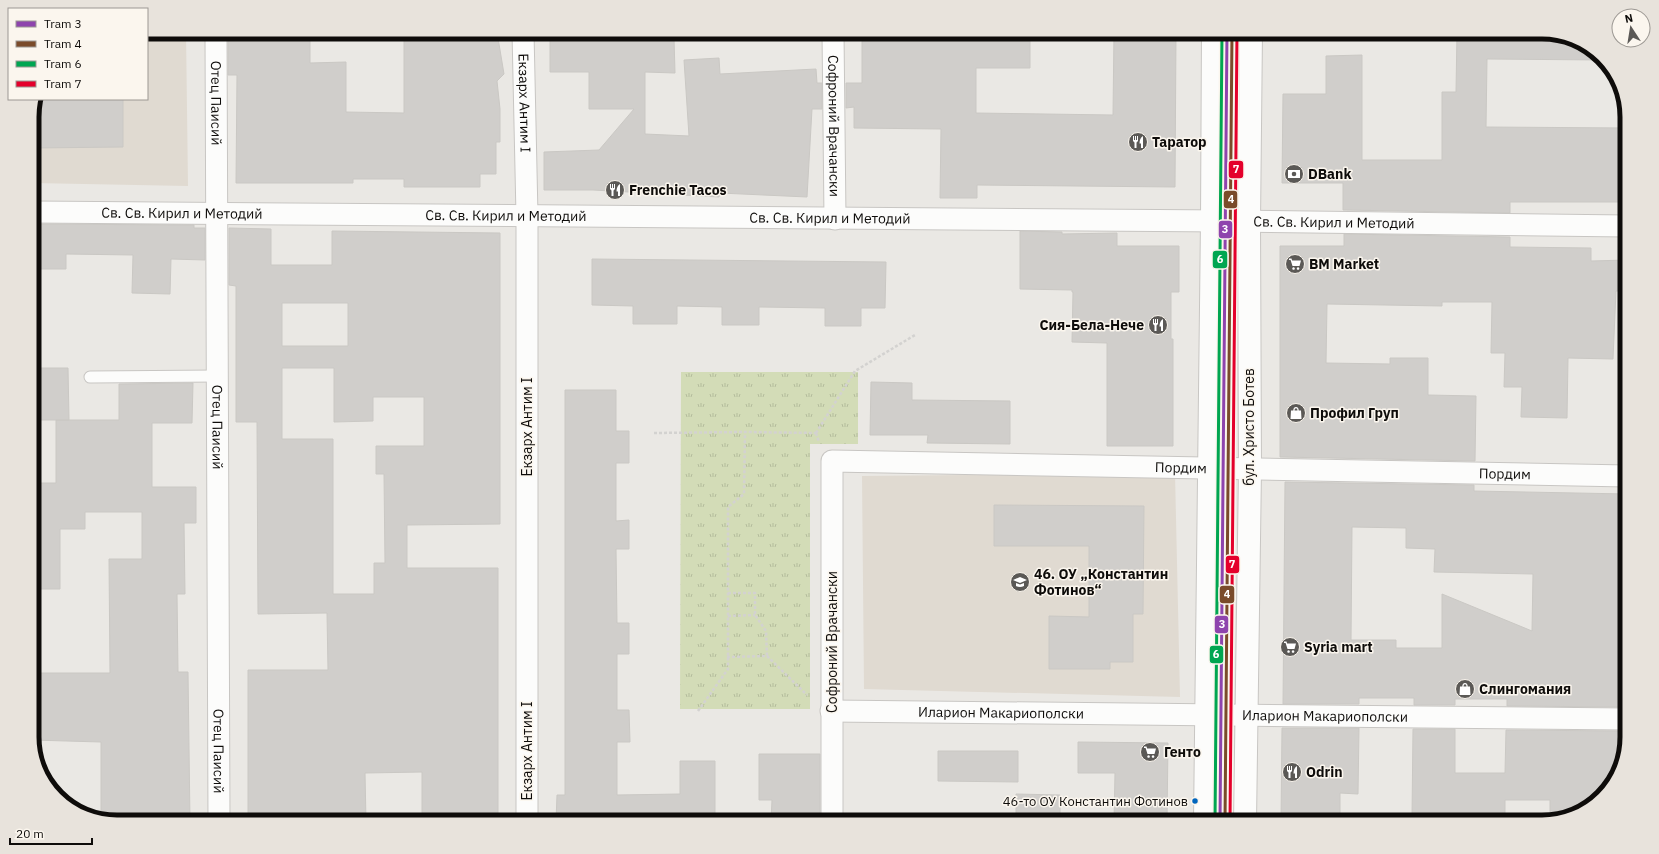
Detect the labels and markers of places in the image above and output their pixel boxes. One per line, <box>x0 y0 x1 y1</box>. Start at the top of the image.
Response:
restaurant icon: Таратор <box>1127 131 1149 153</box>
place label: Таратор <box>1152 133 1207 151</box>
bank icon: DBank <box>1283 163 1305 185</box>
place label: DBank <box>1308 165 1352 183</box>
restaurant icon: Frenchie Tacos <box>604 179 626 201</box>
place label: Frenchie Tacos <box>629 181 727 199</box>
supermarket icon: BM Market <box>1284 253 1306 275</box>
place label: BM Market <box>1309 255 1379 273</box>
restaurant icon: Сия-Бела-Нече <box>1147 314 1169 336</box>
place label: Сия-Бела-Нече <box>1039 316 1144 334</box>
shop icon: Профил Груп <box>1285 402 1307 424</box>
place label: Профил Груп <box>1310 404 1399 422</box>
place label: 46. ОУ „Константин Фотинов“ <box>1034 565 1168 599</box>
school or university icon: 46. ОУ „Константин Фотинов“ <box>1009 571 1031 593</box>
supermarket icon: Syria mart <box>1279 636 1301 658</box>
place label: Syria mart <box>1304 638 1373 656</box>
shop icon: Слингомания <box>1454 678 1476 700</box>
place label: Слингомания <box>1479 680 1571 698</box>
supermarket icon: Генто <box>1139 741 1161 763</box>
place label: Генто <box>1164 743 1201 761</box>
restaurant icon: Odrin <box>1281 761 1303 783</box>
place label: Odrin <box>1306 763 1343 781</box>
place label: 46-то ОУ Константин Фотинов <box>1003 793 1188 810</box>
marker: 46-то ОУ Константин Фотинов <box>1190 796 1200 806</box>

